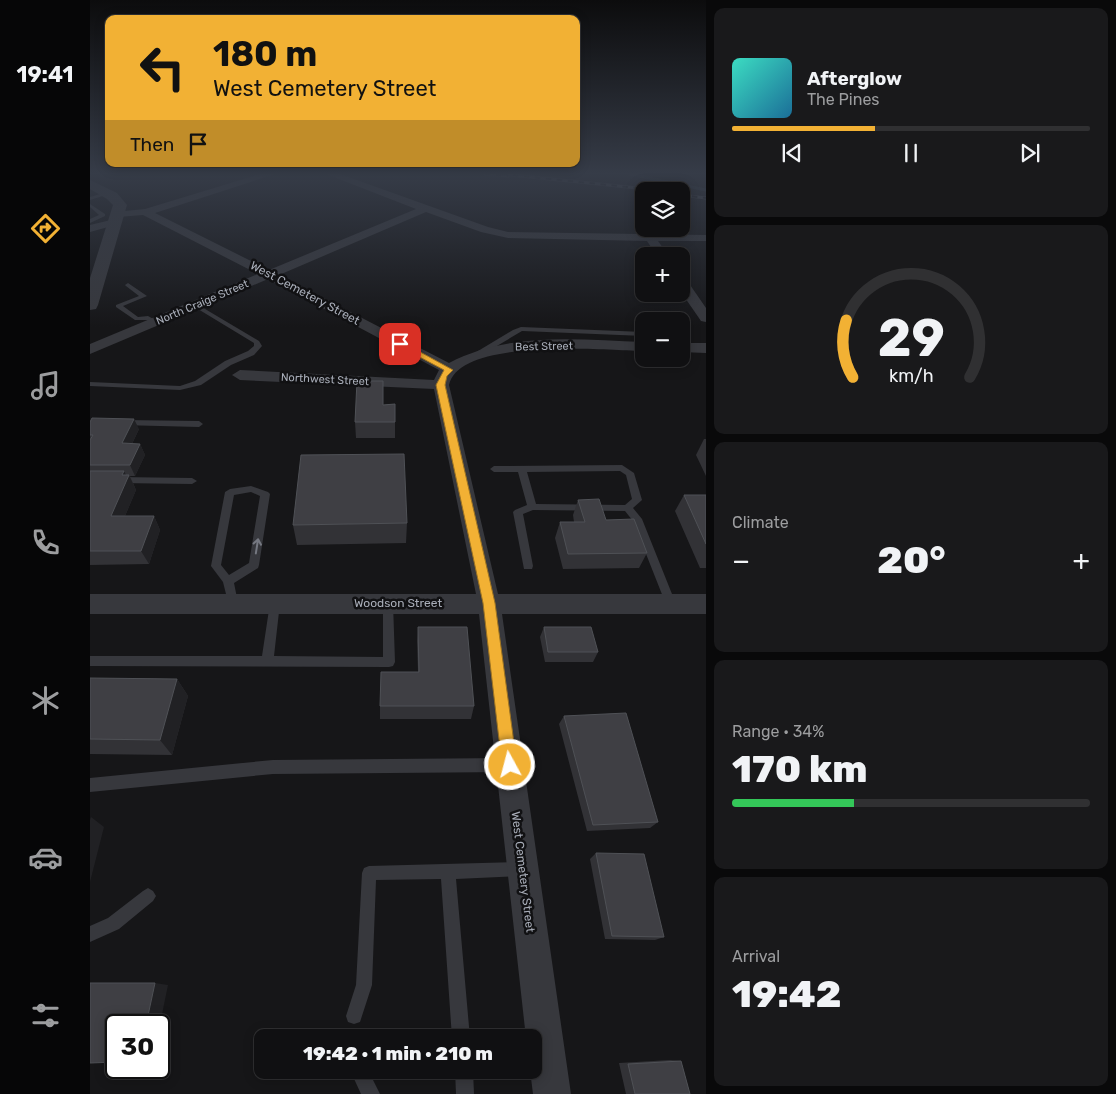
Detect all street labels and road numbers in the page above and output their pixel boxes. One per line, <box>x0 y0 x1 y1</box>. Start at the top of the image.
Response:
street label: West Cemetery Street <box>248 258 362 328</box>
street label: North Craige Street <box>154 277 251 328</box>
street label: Best Street <box>515 339 574 354</box>
street label: Northwest Street <box>281 371 370 388</box>
street label: Woodson Street <box>354 596 442 610</box>
street label: West Cemetery Street <box>509 811 537 934</box>

